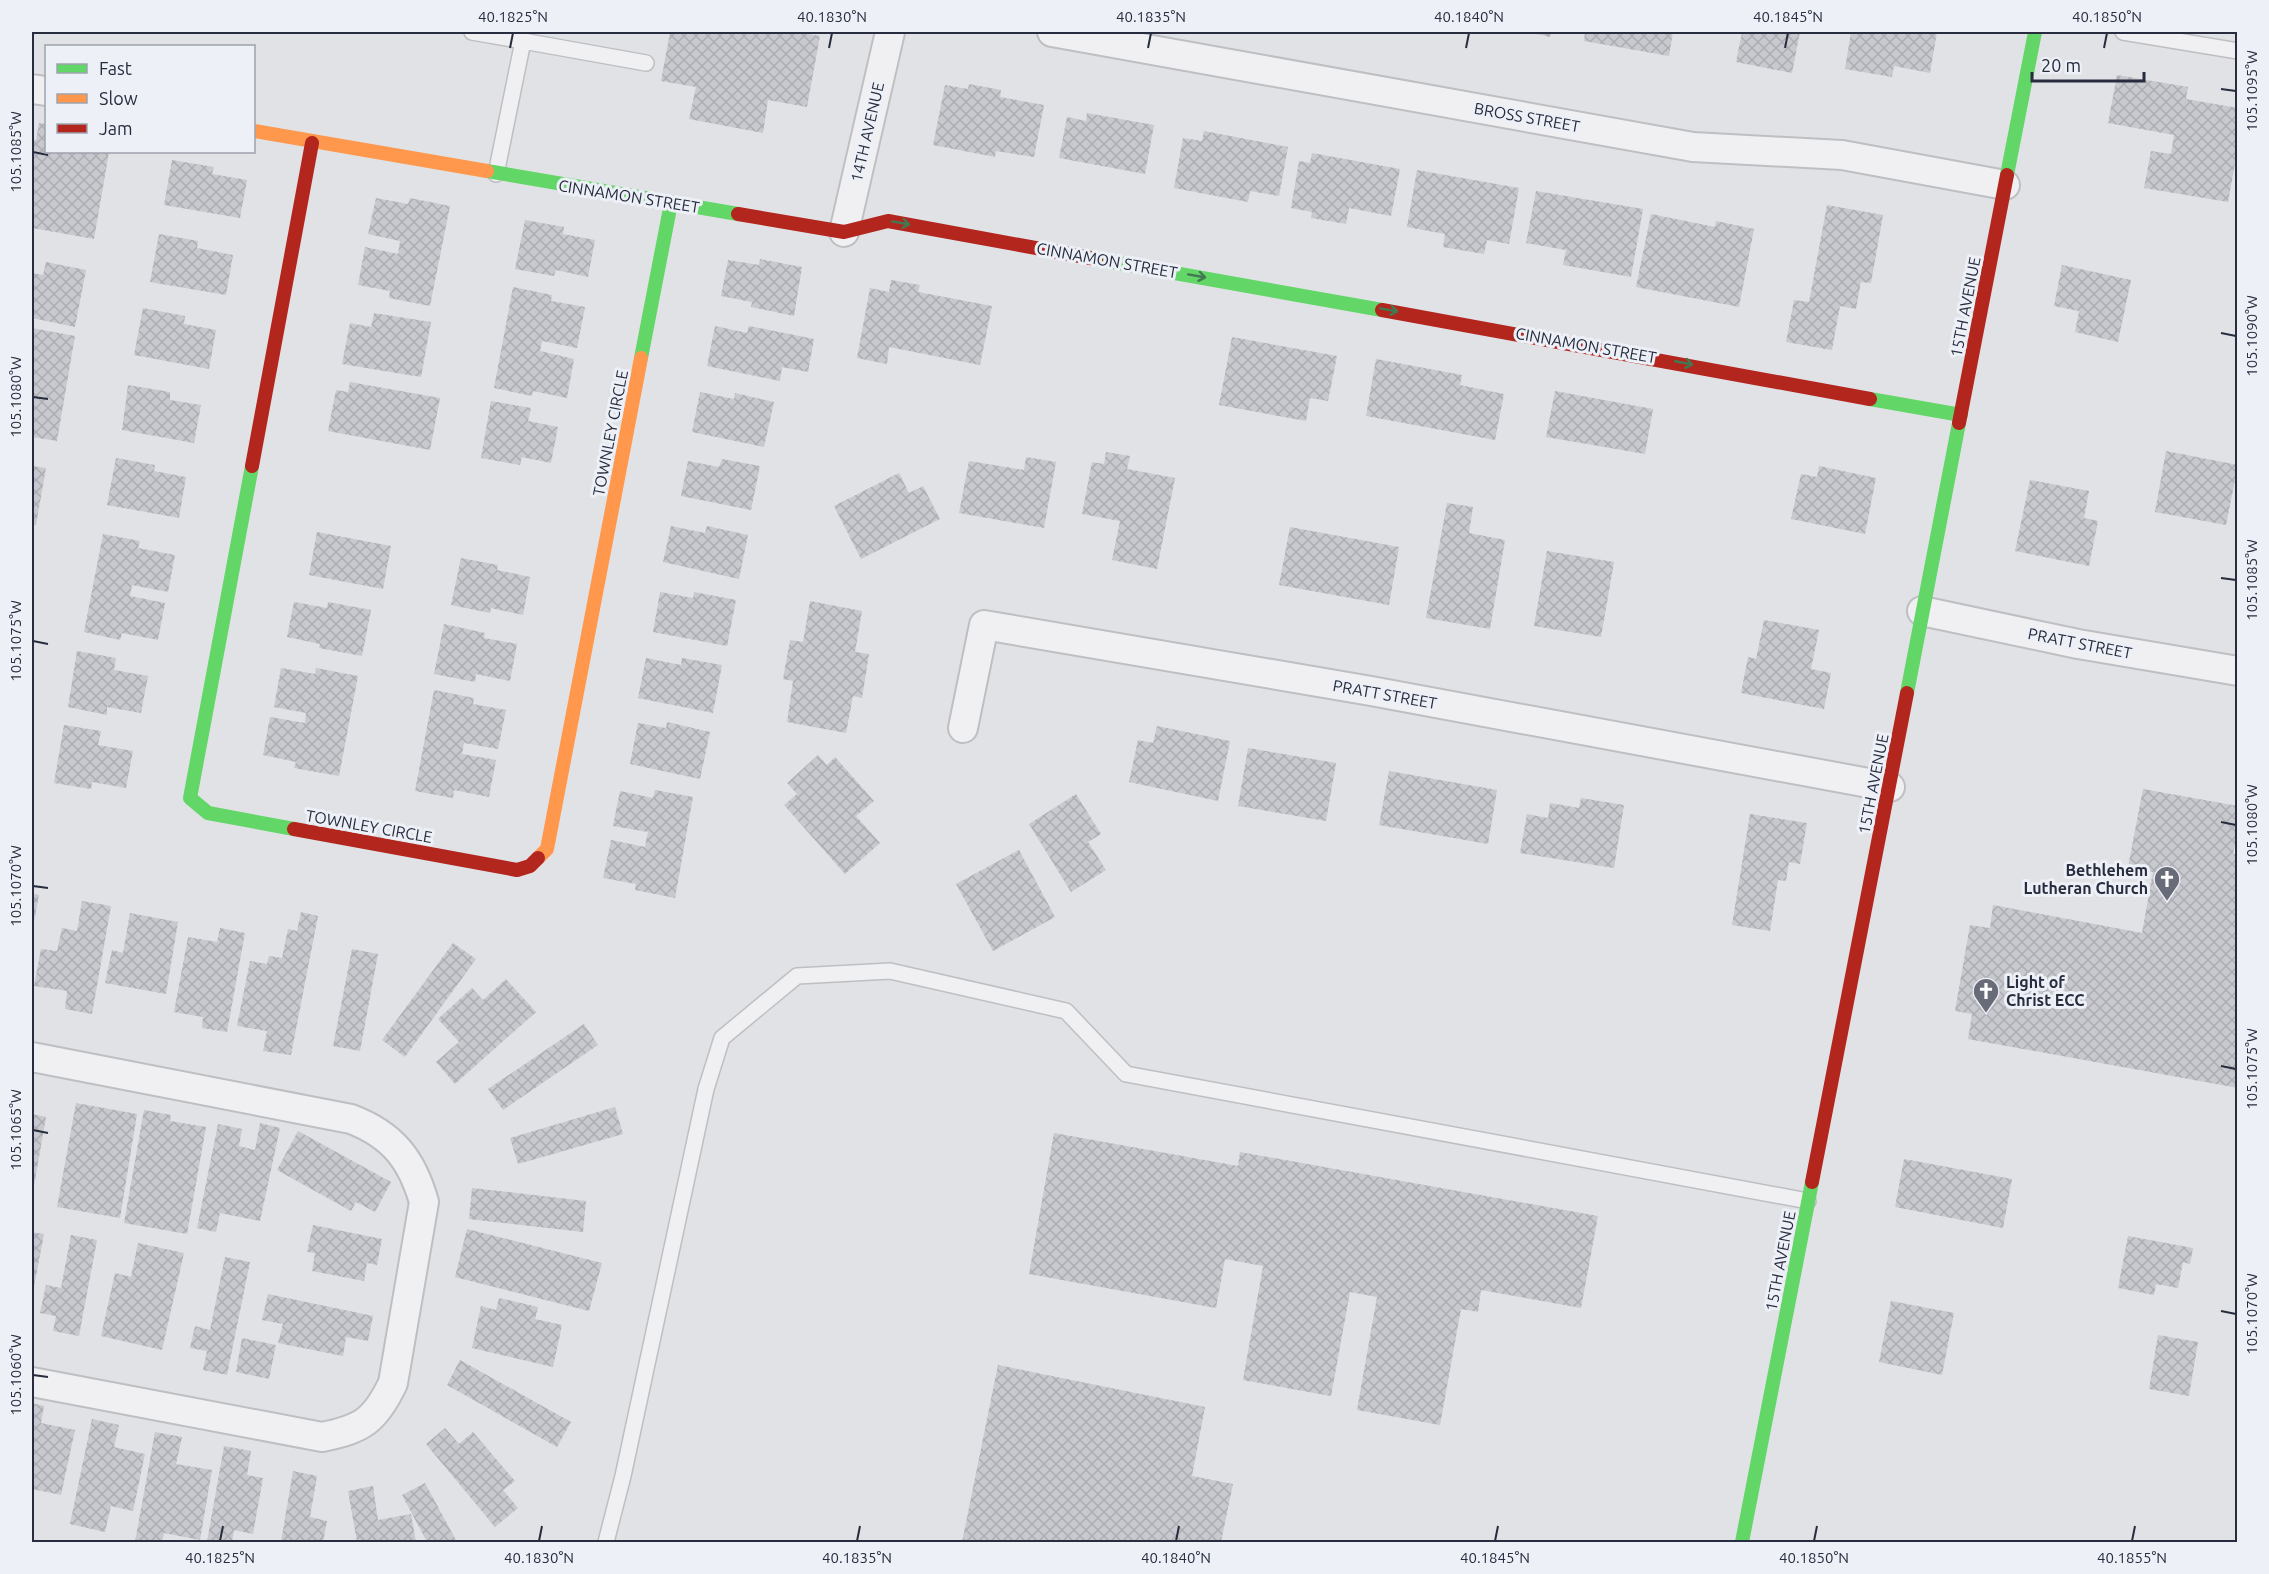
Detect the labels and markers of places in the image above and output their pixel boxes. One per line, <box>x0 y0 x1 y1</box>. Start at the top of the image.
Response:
place label: Bethlehem Lutheran Church <box>2023 861 2148 897</box>
church icon: Bethlehem Lutheran Church <box>2152 864 2182 902</box>
place label: Light of Christ ECC <box>2006 973 2084 1009</box>
church icon: Light of Christ ECC <box>1971 976 2001 1014</box>

